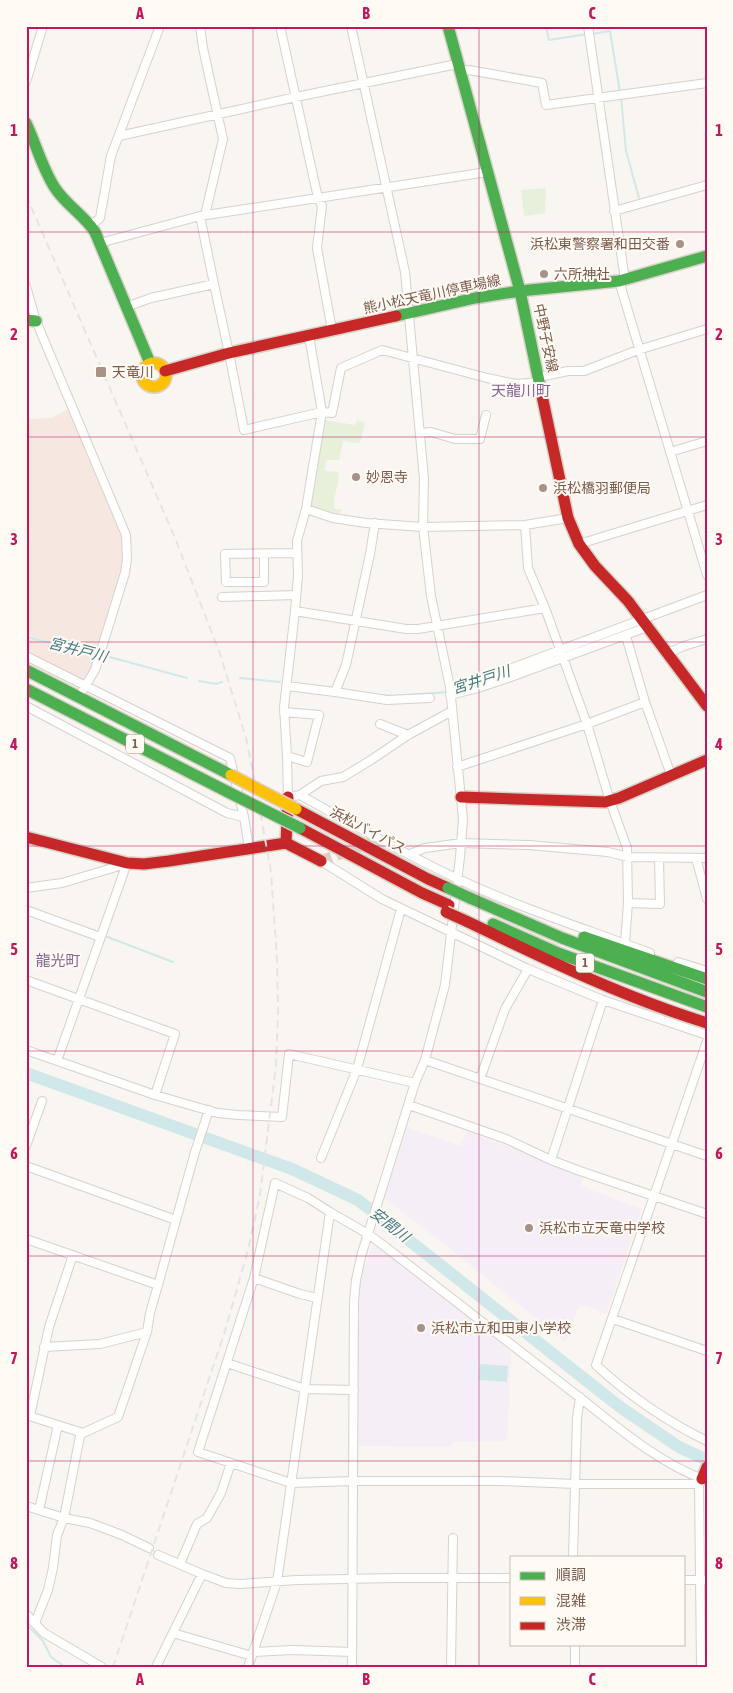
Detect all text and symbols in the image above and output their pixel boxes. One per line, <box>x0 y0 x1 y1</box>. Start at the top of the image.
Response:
text: A <box>135 4 144 22</box>
text: B <box>362 4 370 22</box>
text: C <box>588 4 596 22</box>
text: 1 <box>10 121 18 139</box>
text: 1 <box>715 121 723 139</box>
place label: 浜松東警察署和田交番 <box>530 236 670 252</box>
marker: 浜松東警察署和田交番 <box>674 238 686 250</box>
place label: 六所神社 <box>554 266 610 282</box>
marker: 六所神社 <box>538 268 550 280</box>
street label: 熊小松天竜川停車場線 <box>362 272 502 316</box>
street label: 中野子安線 <box>531 302 561 374</box>
text: 2 <box>10 325 18 343</box>
text: 2 <box>715 325 723 343</box>
place label: 天竜川 <box>112 364 154 380</box>
marker: 天竜川 <box>94 365 108 379</box>
district label: 天龍川町 <box>491 382 551 399</box>
place label: 妙恩寺 <box>366 469 408 485</box>
marker: 妙恩寺 <box>350 471 362 483</box>
place label: 浜松橋羽郵便局 <box>553 480 651 496</box>
marker: 浜松橋羽郵便局 <box>537 482 549 494</box>
text: 3 <box>10 530 18 548</box>
text: 3 <box>715 530 723 548</box>
water label: 宮井戸川 <box>47 634 111 666</box>
water label: 宮井戸川 <box>450 662 514 697</box>
road number: 1 <box>126 734 144 754</box>
text: 4 <box>9 735 18 753</box>
text: 4 <box>714 735 723 753</box>
street label: 浜松バイパス <box>327 803 409 857</box>
text: 5 <box>10 940 18 958</box>
text: 5 <box>715 940 723 958</box>
district label: 龍光町 <box>35 952 81 969</box>
road number: 1 <box>576 954 594 972</box>
text: 6 <box>10 1144 18 1162</box>
text: 6 <box>715 1144 723 1162</box>
water label: 安間川 <box>367 1204 415 1246</box>
place label: 浜松市立天竜中学校 <box>539 1220 665 1236</box>
marker: 浜松市立天竜中学校 <box>523 1222 535 1234</box>
place label: 浜松市立和田東小学校 <box>431 1320 571 1336</box>
marker: 浜松市立和田東小学校 <box>415 1322 427 1334</box>
text: 7 <box>10 1349 18 1367</box>
text: 7 <box>715 1349 723 1367</box>
text: 8 <box>10 1554 18 1572</box>
text: 8 <box>715 1554 723 1572</box>
legend <box>510 1556 686 1646</box>
text: 順調 <box>556 1566 586 1583</box>
text: 混雑 <box>556 1592 586 1609</box>
text: 渋滞 <box>556 1616 586 1633</box>
text: A <box>135 1670 144 1688</box>
text: B <box>362 1670 370 1688</box>
text: C <box>588 1670 596 1688</box>

